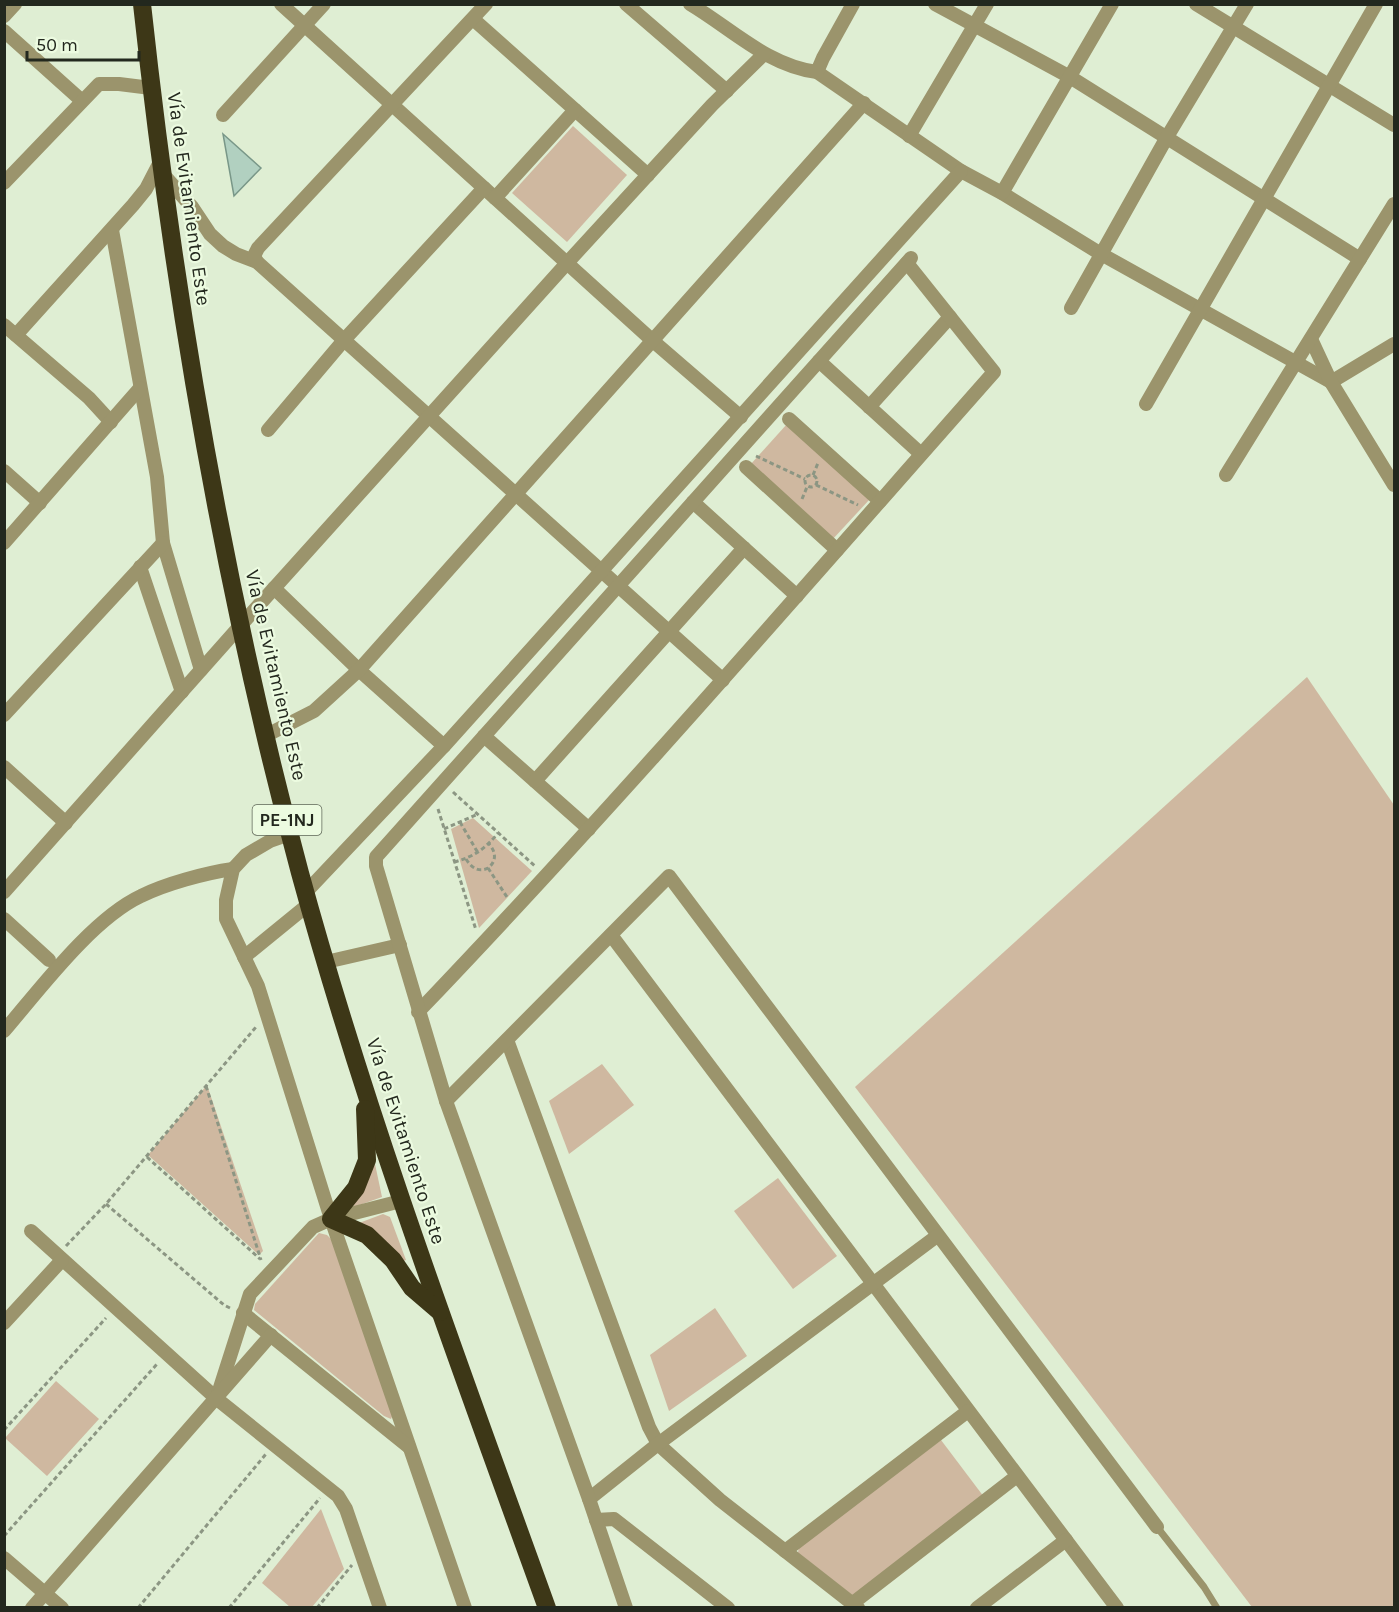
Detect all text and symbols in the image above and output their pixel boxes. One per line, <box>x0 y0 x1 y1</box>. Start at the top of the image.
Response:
scale bar <box>27 24 140 62</box>
text: 50 m <box>36 34 78 56</box>
street label: Vía de Evitamiento Este <box>163 91 215 307</box>
street label: Vía de Evitamiento Este <box>241 567 311 783</box>
road number: PE-1NJ <box>252 805 322 835</box>
street label: Vía de Evitamiento Este <box>362 1035 450 1247</box>

